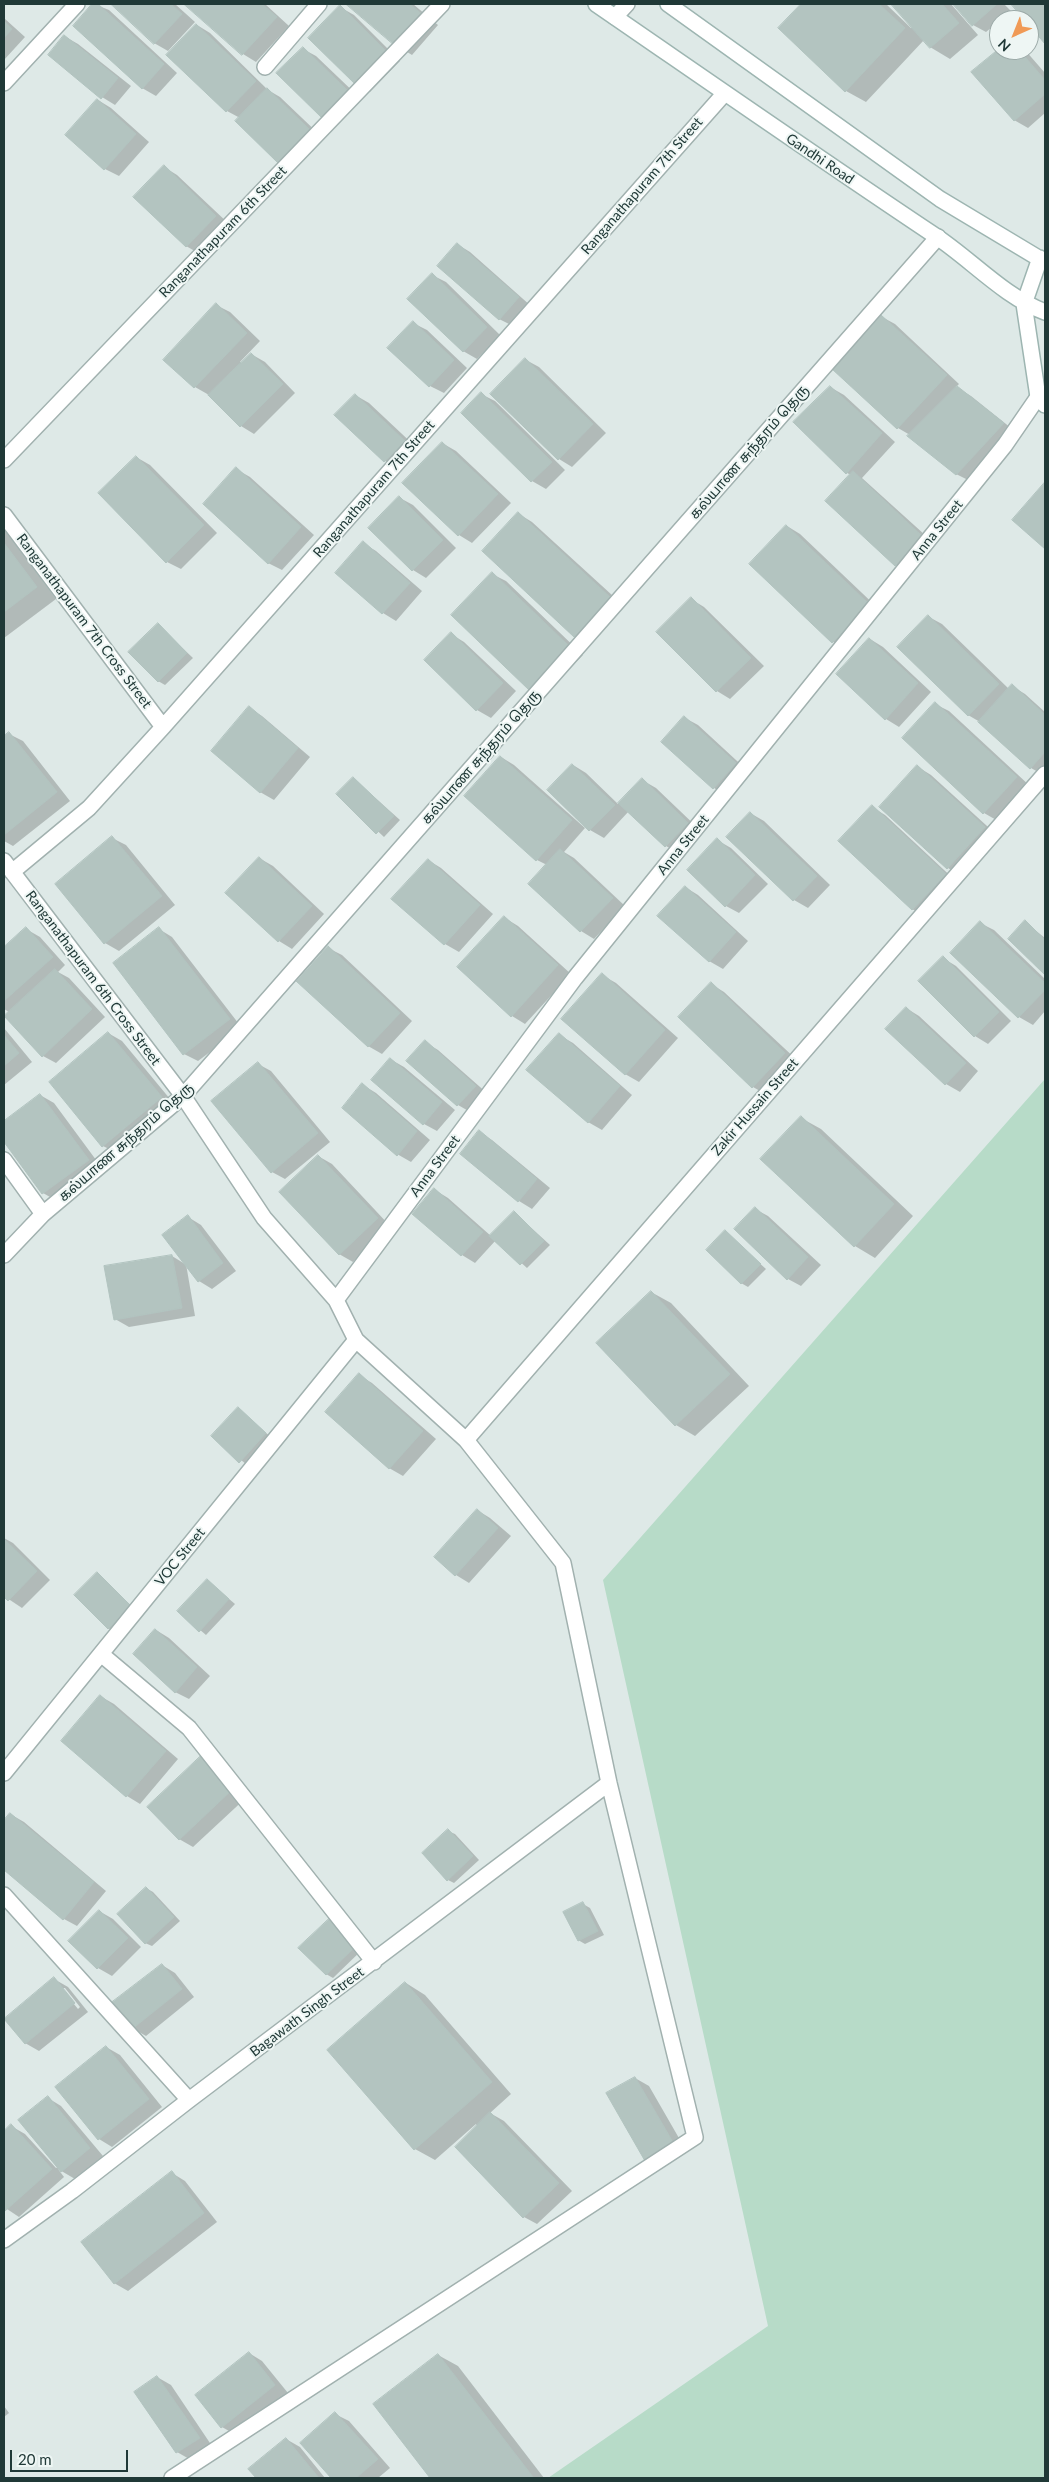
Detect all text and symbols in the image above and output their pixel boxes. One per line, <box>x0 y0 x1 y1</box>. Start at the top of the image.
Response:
north arrow <box>989 10 1039 60</box>
text: N <box>994 36 1014 55</box>
street label: Ranganathapuram 7th Street <box>578 114 706 258</box>
street label: Gandhi Road <box>783 130 857 188</box>
street label: Ranganathapuram 6th Street <box>156 163 290 301</box>
street label: கல்யாண சுந்தரம் தெரு <box>686 381 812 523</box>
street label: Ranganathapuram 7th Street <box>310 417 438 561</box>
street label: Anna Street <box>908 497 966 563</box>
street label: Ranganathapuram 7th Cross Street <box>13 530 155 712</box>
street label: கல்யாண சுந்தரம் தெரு <box>418 686 544 828</box>
street label: Anna Street <box>654 812 712 878</box>
street label: Ranganathapuram 6th Cross Street <box>22 887 164 1069</box>
street label: Zakir Hussain Street <box>708 1055 802 1159</box>
street label: கல்யாண சுந்தரம் தெரு <box>55 1079 197 1205</box>
street label: Anna Street <box>406 1132 464 1200</box>
street label: VOC Street <box>151 1524 209 1590</box>
street label: Bagawath Singh Street <box>247 1964 367 2060</box>
scale bar <box>12 2440 130 2472</box>
text: 20 m <box>18 2450 52 2468</box>

